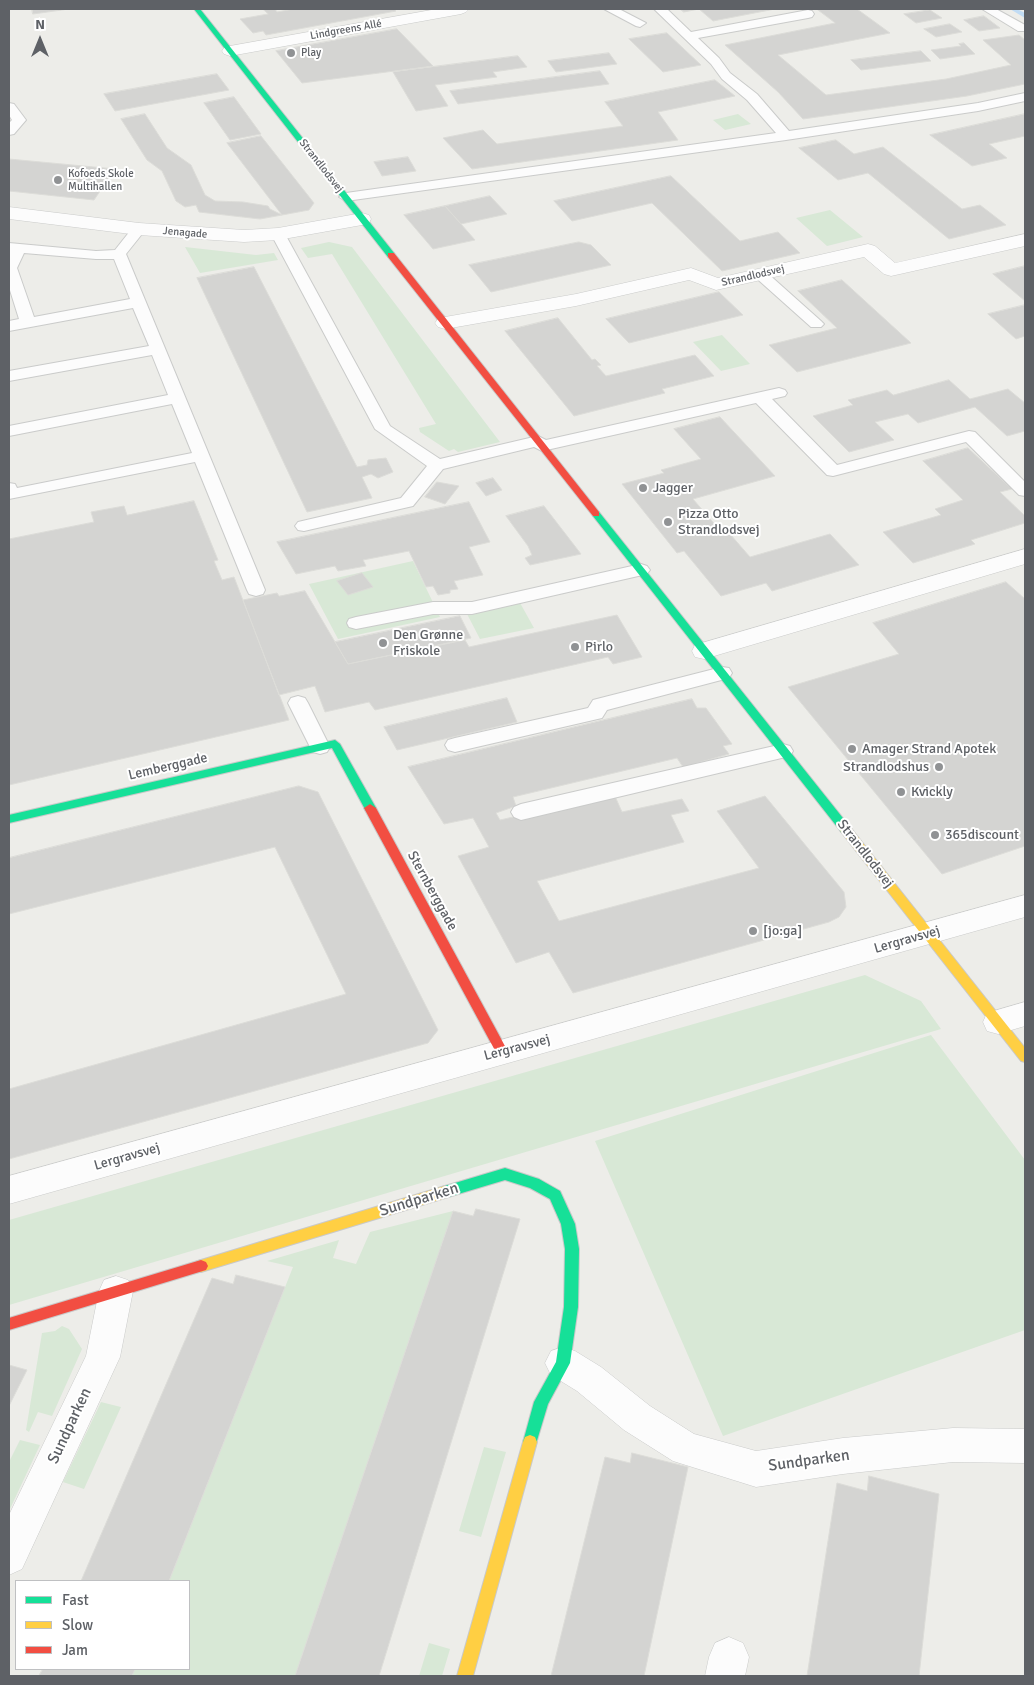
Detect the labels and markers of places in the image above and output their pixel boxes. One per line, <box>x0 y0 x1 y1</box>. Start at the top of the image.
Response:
place label: Play <box>301 46 321 60</box>
marker: Play <box>285 47 297 59</box>
place label: Kofoeds Skole Multihallen <box>68 167 134 193</box>
marker: Kofoeds Skole Multihallen <box>52 174 64 186</box>
place label: Jagger <box>653 480 693 496</box>
marker: Jagger <box>637 482 649 494</box>
place label: Pizza Otto Strandlodsvej <box>678 506 760 538</box>
marker: Pizza Otto Strandlodsvej <box>662 516 674 528</box>
place label: Den Grønne Friskole <box>393 627 463 660</box>
marker: Den Grønne Friskole <box>377 637 389 649</box>
place label: Pirlo <box>585 639 613 655</box>
marker: Pirlo <box>569 641 581 653</box>
place label: Amager Strand Apotek <box>862 741 996 757</box>
marker: Amager Strand Apotek <box>846 743 858 755</box>
place label: Strandlodshus <box>843 759 929 775</box>
marker: Strandlodshus <box>933 761 945 773</box>
place label: Kvickly <box>911 784 953 800</box>
marker: Kvickly <box>895 786 907 798</box>
place label: 365discount <box>945 827 1019 843</box>
marker: 365discount <box>929 829 941 841</box>
place label: [jo:ga] <box>763 923 802 939</box>
marker: [jo:ga] <box>747 925 759 937</box>

